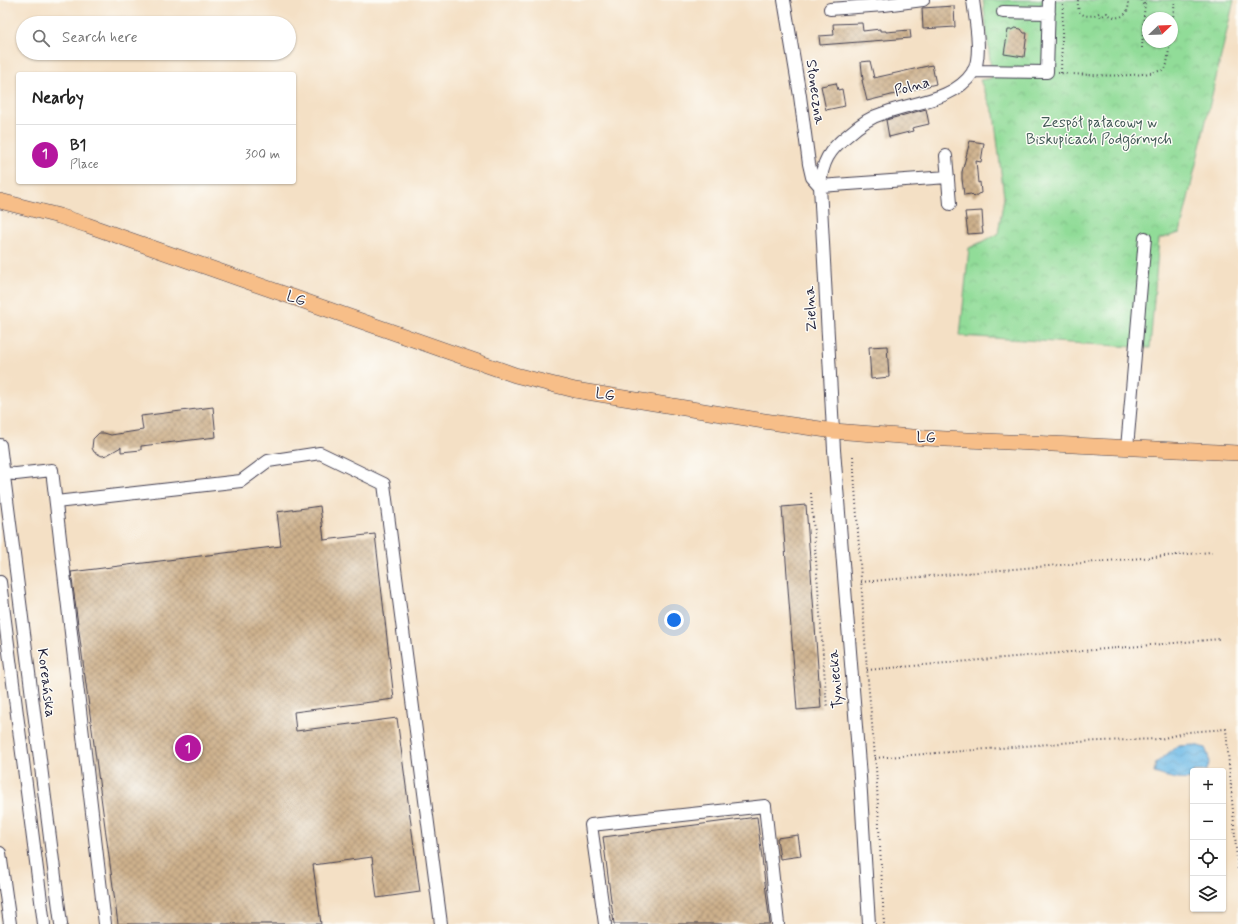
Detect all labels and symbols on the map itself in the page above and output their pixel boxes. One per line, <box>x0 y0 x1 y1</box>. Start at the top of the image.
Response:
north arrow <box>1142 12 1178 48</box>
street label: Słoneczna <box>801 58 830 127</box>
street label: Polna <box>892 72 932 102</box>
park label: Zespół pałacowy w Biskupicach Podgórnych <box>1026 113 1172 151</box>
street label: Zielna <box>800 285 822 332</box>
street label: LG <box>284 286 308 312</box>
street label: LG <box>594 383 616 407</box>
street label: LG <box>916 428 936 448</box>
your location <box>664 610 684 630</box>
street label: Koreańska <box>32 647 60 719</box>
street label: Tyniecka <box>823 648 849 709</box>
pin: 1 <box>175 733 201 763</box>

